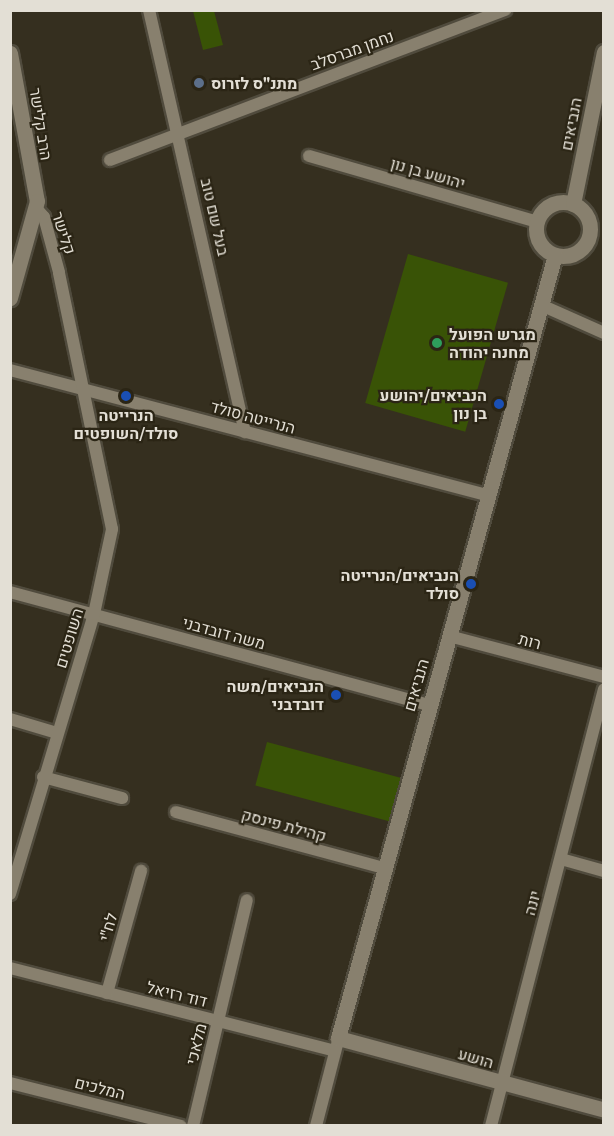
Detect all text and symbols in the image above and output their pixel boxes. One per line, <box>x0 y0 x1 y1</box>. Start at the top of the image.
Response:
street label: נחמן מברסלב <box>308 26 396 74</box>
place label: מתנ"ס לזרוס <box>211 73 297 93</box>
marker: מתנ"ס לזרוס <box>192 76 206 90</box>
street label: הרב קלישר <box>26 86 56 162</box>
street label: הנביאים <box>556 96 586 152</box>
street label: יהושע בן נון <box>389 153 467 193</box>
street label: בעל שם טוב <box>197 176 233 258</box>
street label: קלישר <box>48 209 80 257</box>
place label: מגרש הפועל מחנה יהודה <box>449 324 536 362</box>
marker: מגרש הפועל מחנה יהודה <box>430 336 444 350</box>
place label: הנביאים/יהושע בן נון <box>380 385 487 423</box>
marker: הנרייטה סולד/השופטים <box>119 389 133 403</box>
street label: הנרייטה סולד <box>208 396 298 438</box>
marker: הנביאים/יהושע בן נון <box>492 397 506 411</box>
place label: הנרייטה סולד/השופטים <box>74 405 178 443</box>
place label: הנביאים/הנרייטה סולד <box>341 565 459 603</box>
marker: הנביאים/הנרייטה סולד <box>464 577 478 591</box>
street label: השופטים <box>51 606 87 670</box>
street label: משה דובדבני <box>181 613 267 653</box>
street label: רות <box>517 629 543 653</box>
street label: הנביאים <box>399 657 433 713</box>
place label: הנביאים/משה דובדבני <box>227 676 324 714</box>
marker: הנביאים/משה דובדבני <box>329 688 343 702</box>
street label: קהילת פינסק <box>240 804 328 846</box>
street label: יונה <box>520 889 544 917</box>
street label: לח"י <box>95 911 121 943</box>
street label: דוד רזיאל <box>145 977 209 1011</box>
street label: מלאכי <box>182 1021 210 1067</box>
street label: הושע <box>456 1044 496 1072</box>
street label: המלכים <box>73 1072 127 1104</box>

